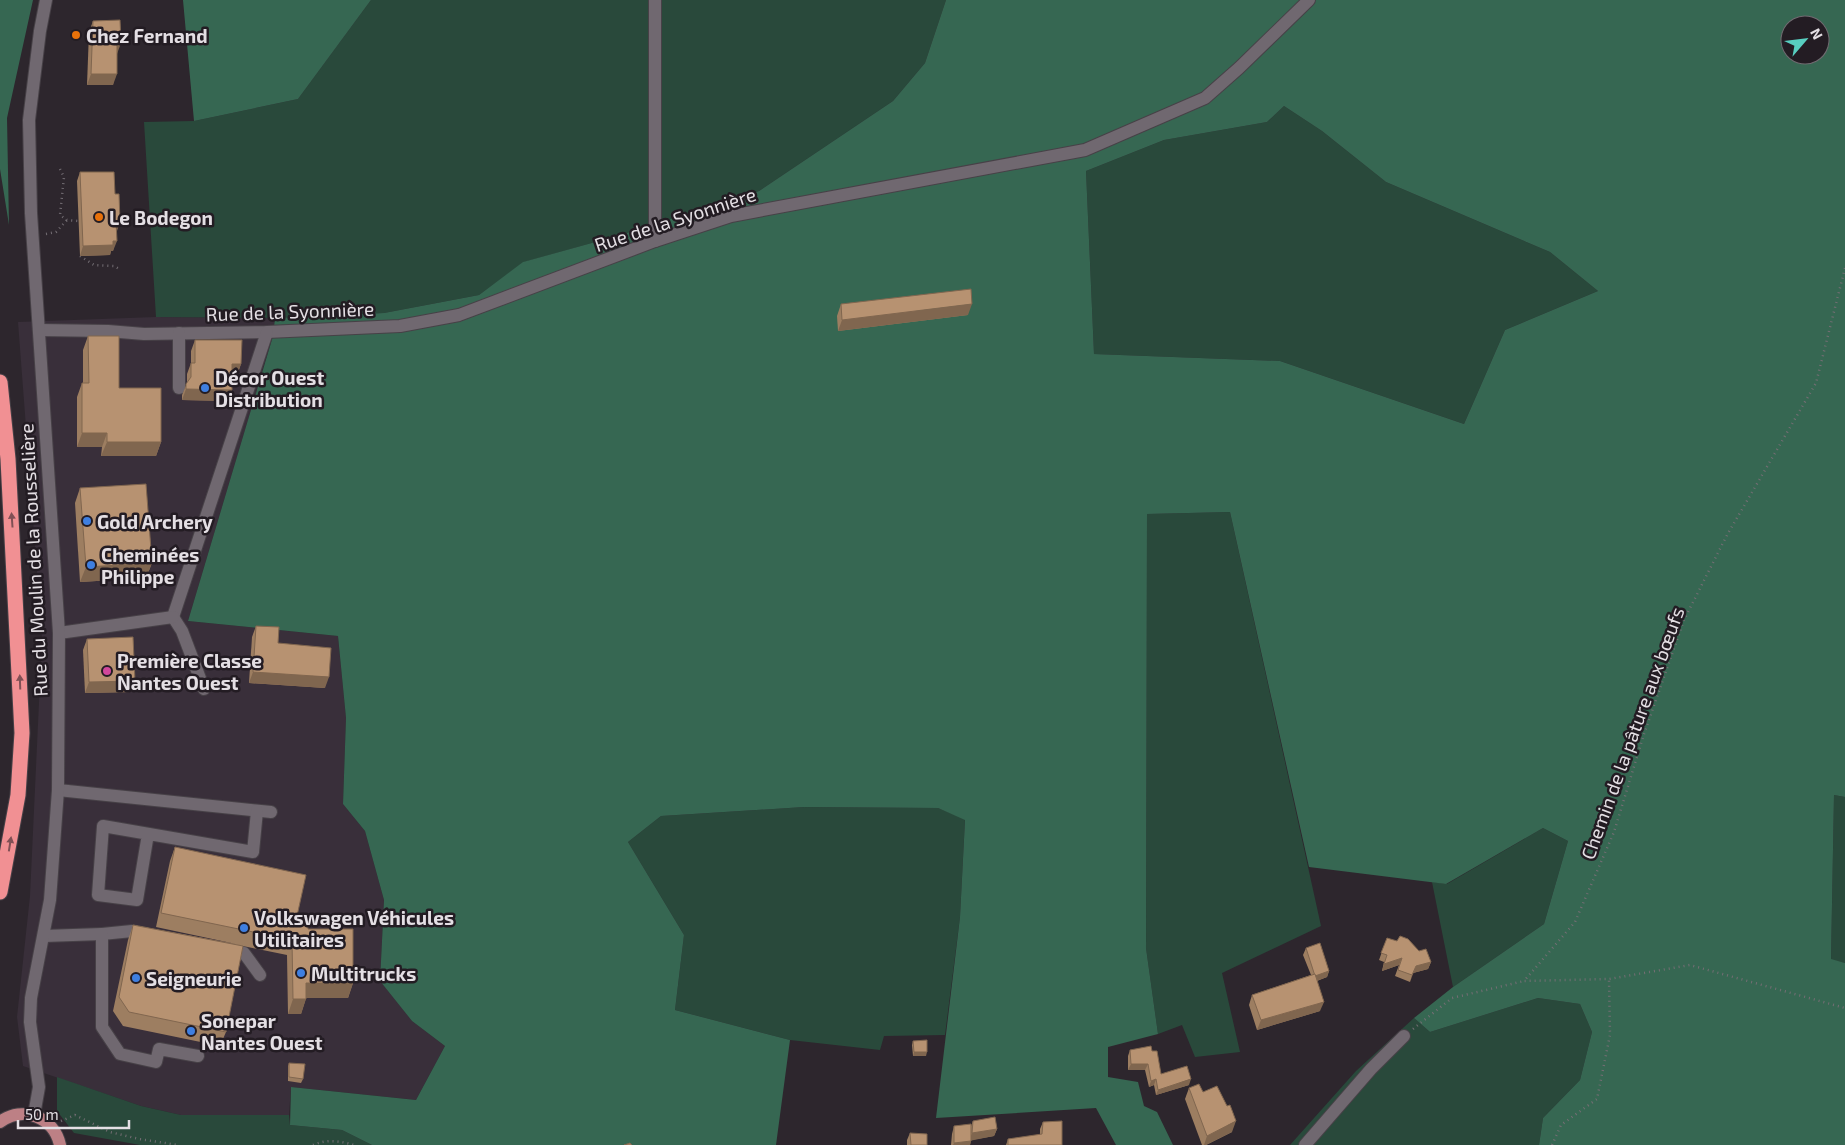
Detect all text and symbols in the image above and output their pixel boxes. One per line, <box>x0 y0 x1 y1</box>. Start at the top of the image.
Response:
north arrow <box>1780 15 1830 65</box>
place label: Chez Fernand <box>86 24 208 47</box>
text: N <box>1807 25 1827 42</box>
marker: Chez Fernand <box>70 29 82 41</box>
street label: Rue de la Syonnière <box>591 182 759 256</box>
place label: Le Bodegon <box>109 206 213 229</box>
marker: Le Bodegon <box>93 211 105 223</box>
street label: Rue de la Syonnière <box>205 297 375 325</box>
place label: Décor Ouest Distribution <box>215 366 324 411</box>
marker: Décor Ouest Distribution <box>199 382 211 394</box>
street label: Rue du Moulin de la Rousselière <box>14 423 52 697</box>
place label: Gold Archery <box>97 510 213 534</box>
one-way arrow <box>7 512 15 528</box>
marker: Gold Archery <box>81 515 93 527</box>
place label: Cheminées Philippe <box>101 543 199 588</box>
marker: Cheminées Philippe <box>85 559 97 571</box>
street label: Chemin de la pâture aux bœufs <box>1576 604 1688 862</box>
place label: Première Classe Nantes Ouest <box>117 649 262 694</box>
marker: Première Classe Nantes Ouest <box>101 665 113 677</box>
one-way arrow <box>16 674 24 690</box>
one-way arrow <box>6 836 14 852</box>
place label: Volkswagen Véhicules Utilitaires <box>254 906 454 951</box>
marker: Volkswagen Véhicules Utilitaires <box>238 922 250 934</box>
place label: Multitrucks <box>311 962 416 985</box>
place label: Seigneurie <box>146 967 242 990</box>
marker: Multitrucks <box>295 967 307 979</box>
marker: Seigneurie <box>130 972 142 984</box>
place label: Sonepar Nantes Ouest <box>201 1009 323 1054</box>
marker: Sonepar Nantes Ouest <box>185 1025 197 1037</box>
scale bar <box>18 1098 129 1130</box>
text: 50 m <box>25 1105 59 1123</box>

